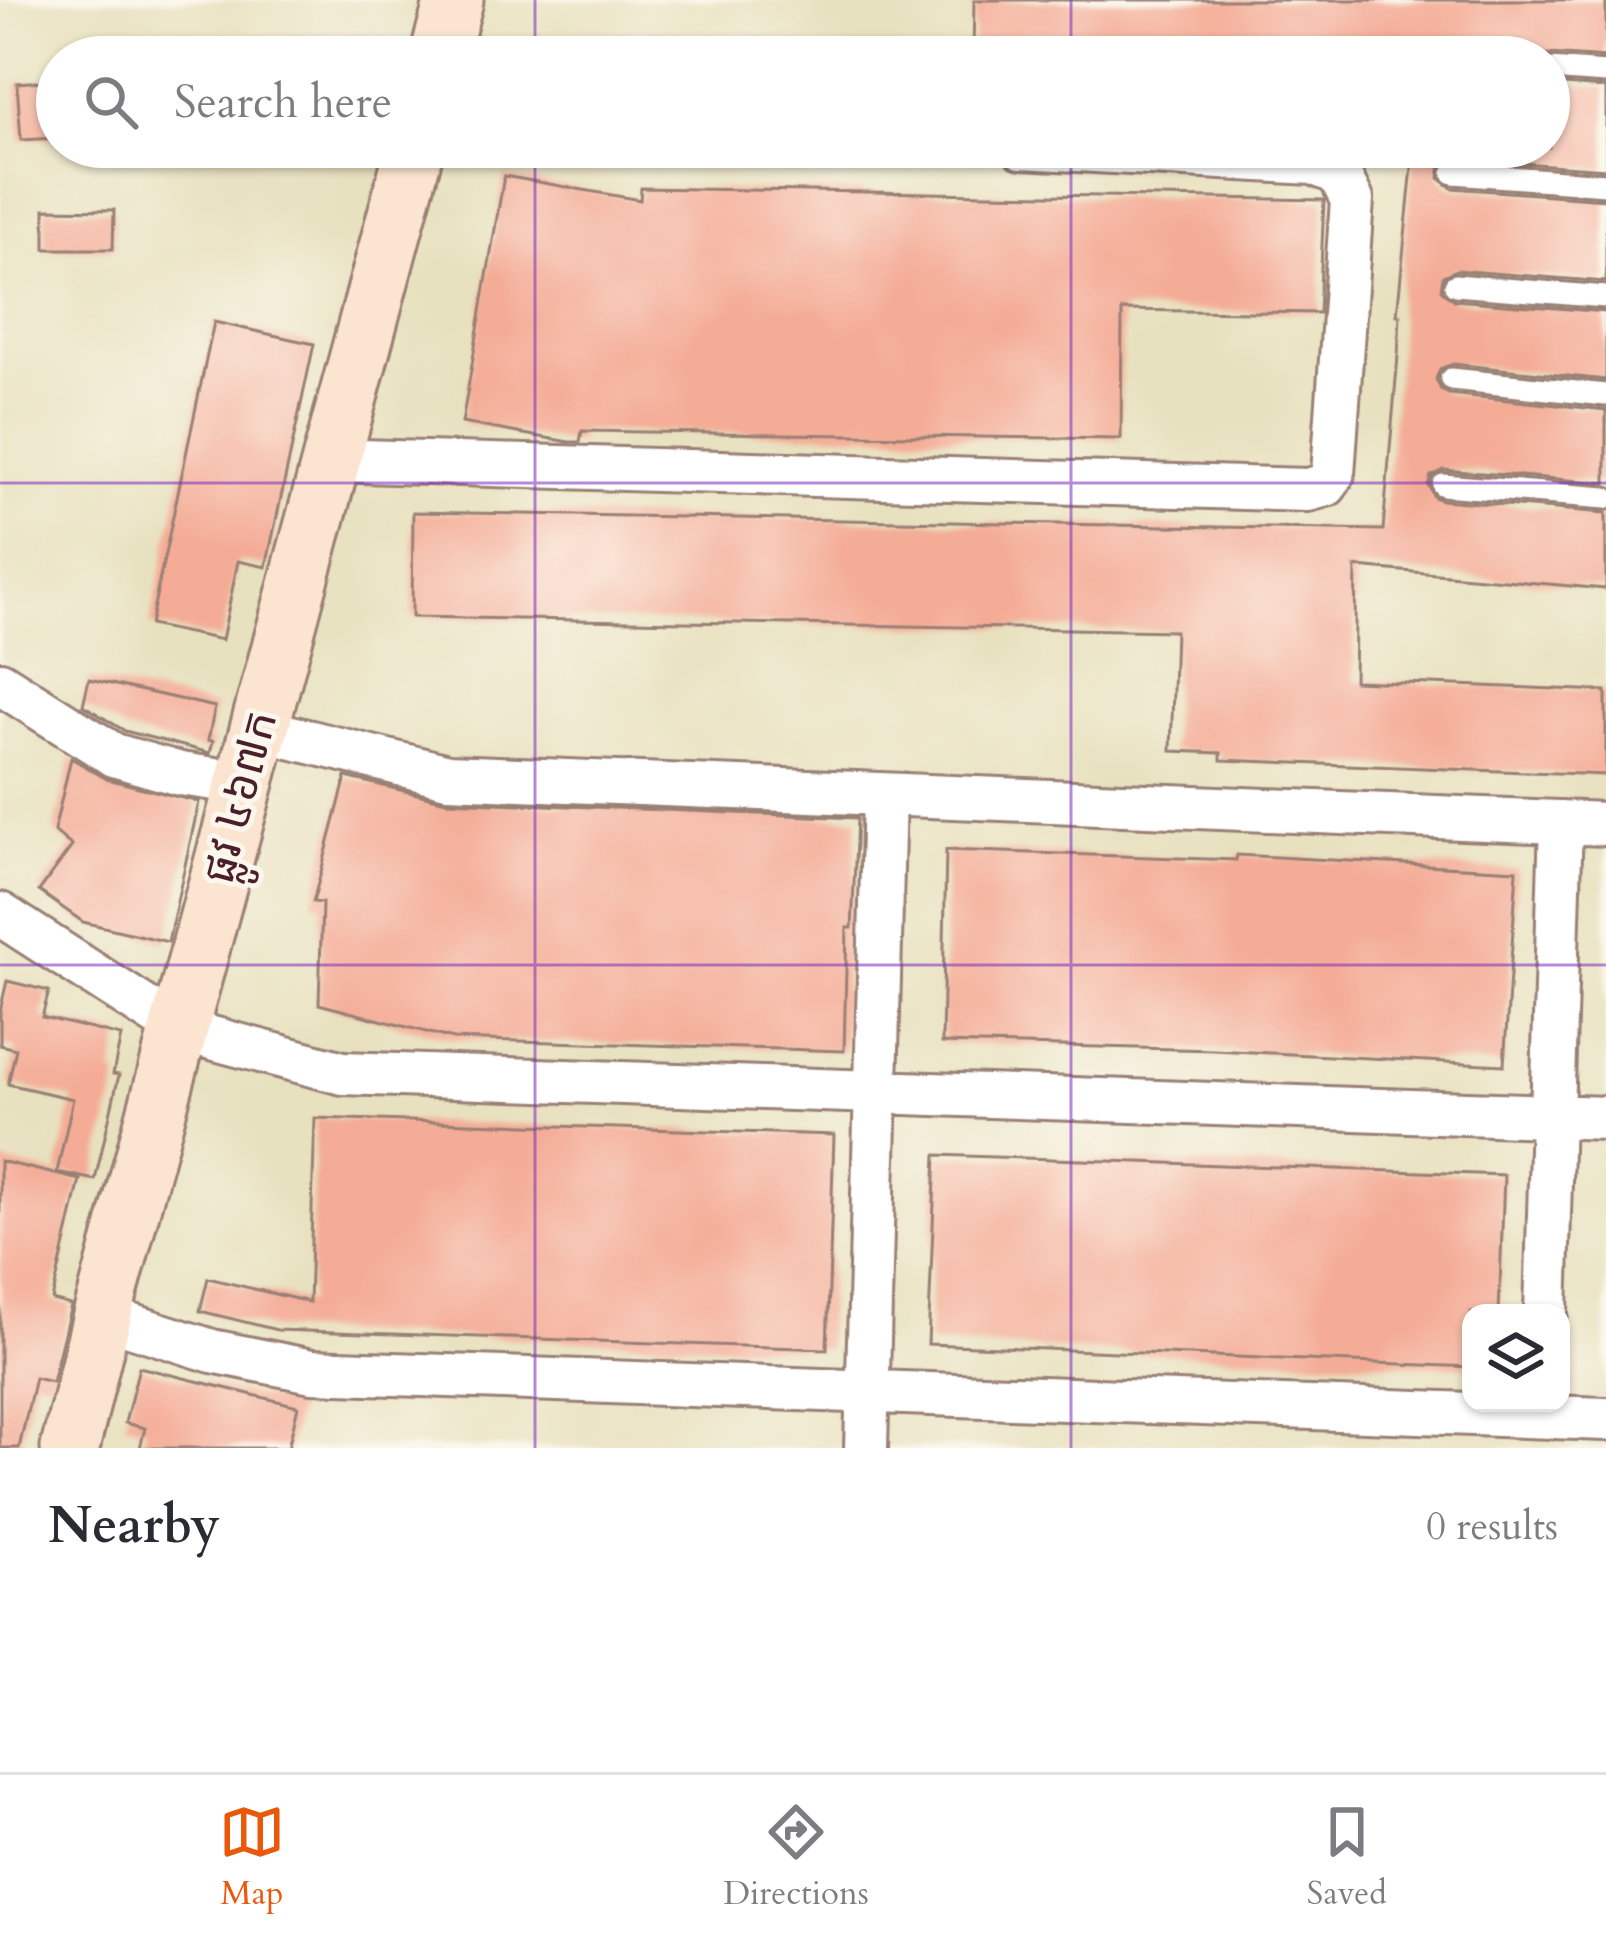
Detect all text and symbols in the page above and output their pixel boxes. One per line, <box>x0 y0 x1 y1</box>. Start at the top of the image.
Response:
search box <box>36 36 1570 168</box>
icon: search <box>78 69 144 135</box>
text: Search here <box>174 72 392 133</box>
street label: ផ្លូវ ៤៦៧ក <box>188 704 300 892</box>
map controls <box>1462 1304 1570 1412</box>
button: layers <box>1462 1304 1570 1412</box>
text: Nearby <box>48 1491 220 1561</box>
text: 0 results <box>1426 1500 1558 1553</box>
tab: Map <box>219 1799 285 1916</box>
tab: Directions <box>723 1799 869 1916</box>
tab: Saved <box>1307 1799 1387 1916</box>

